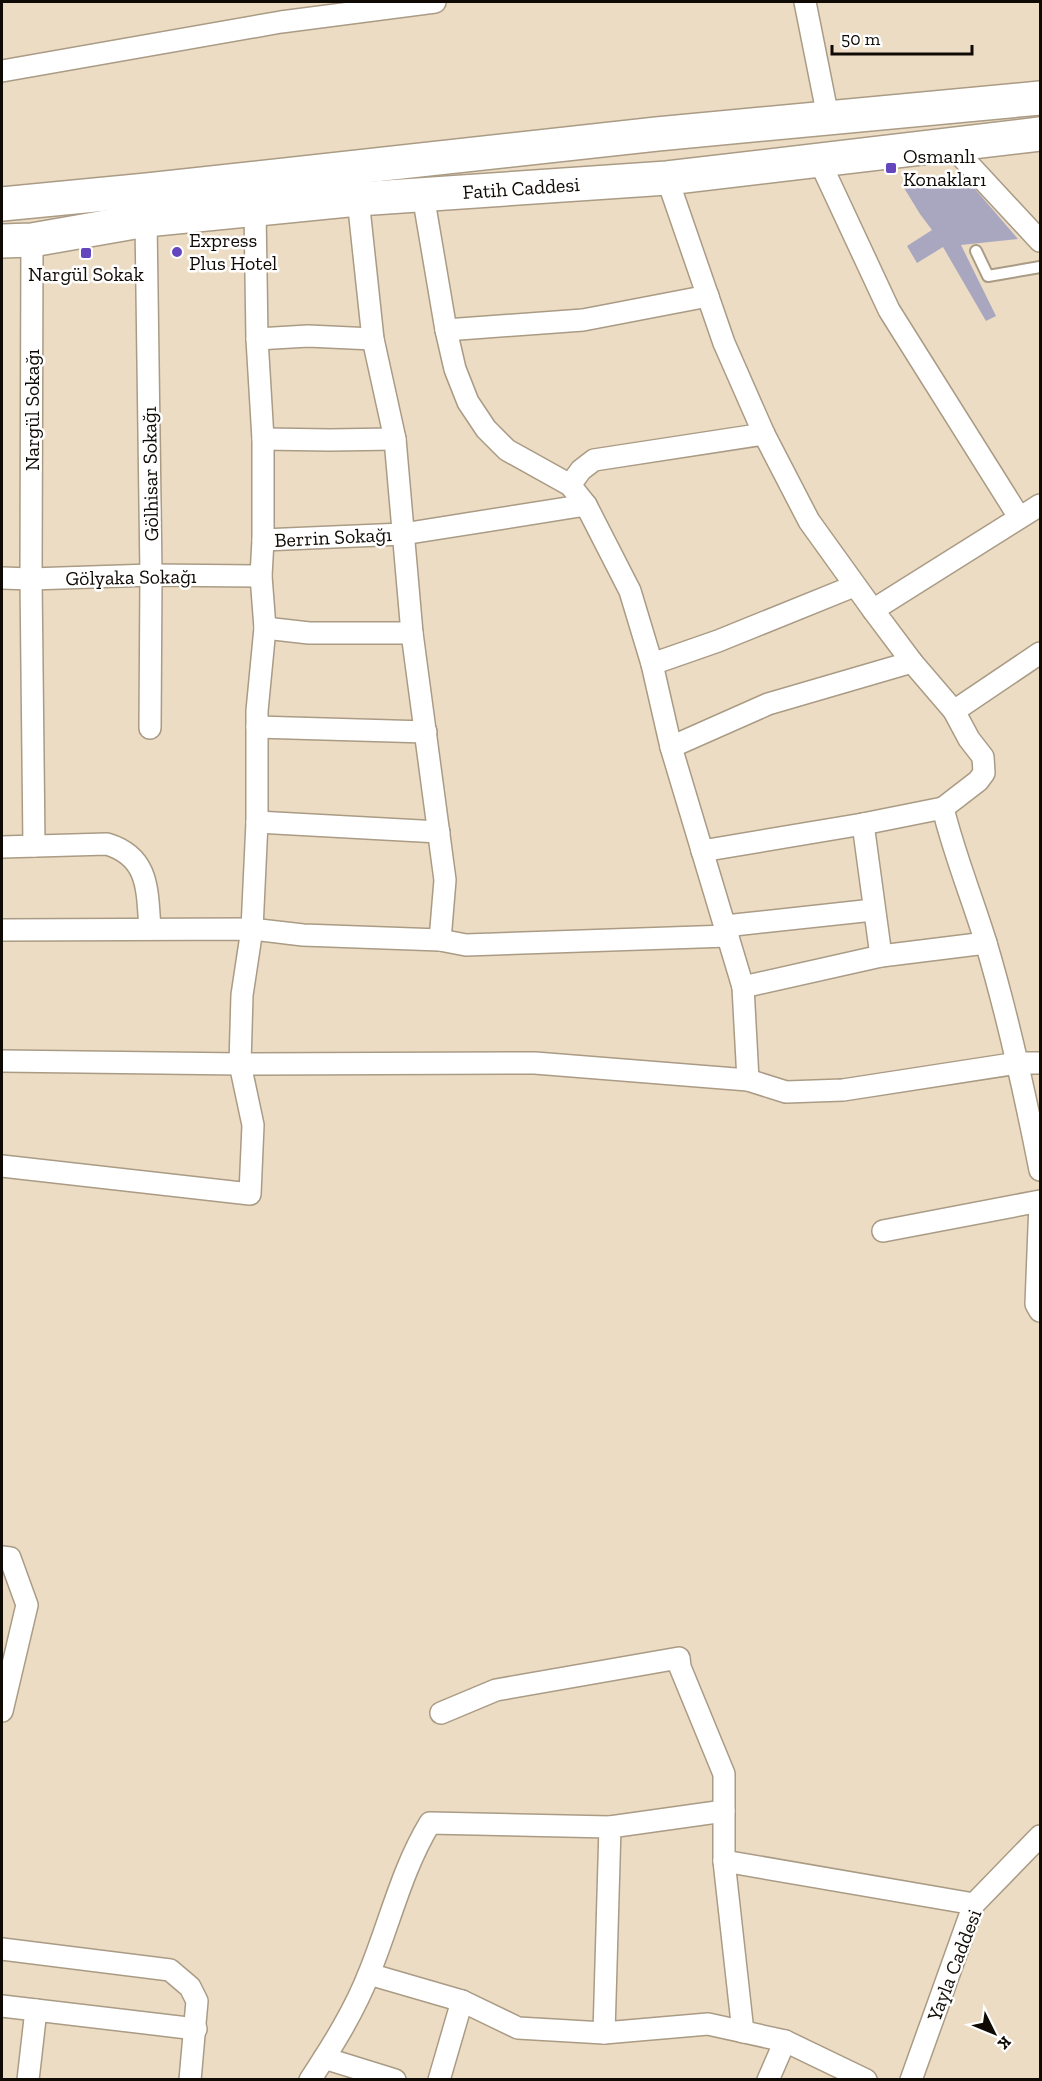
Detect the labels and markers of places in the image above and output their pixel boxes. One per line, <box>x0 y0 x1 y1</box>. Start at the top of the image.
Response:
place label: Osmanlı Konakları <box>903 144 987 191</box>
marker: Osmanlı Konakları <box>884 161 898 175</box>
place label: Express Plus Hotel <box>189 228 277 275</box>
marker: Express Plus Hotel <box>170 245 184 259</box>
marker: Nargül Sokak <box>79 246 93 260</box>
place label: Nargül Sokak <box>28 262 144 286</box>

